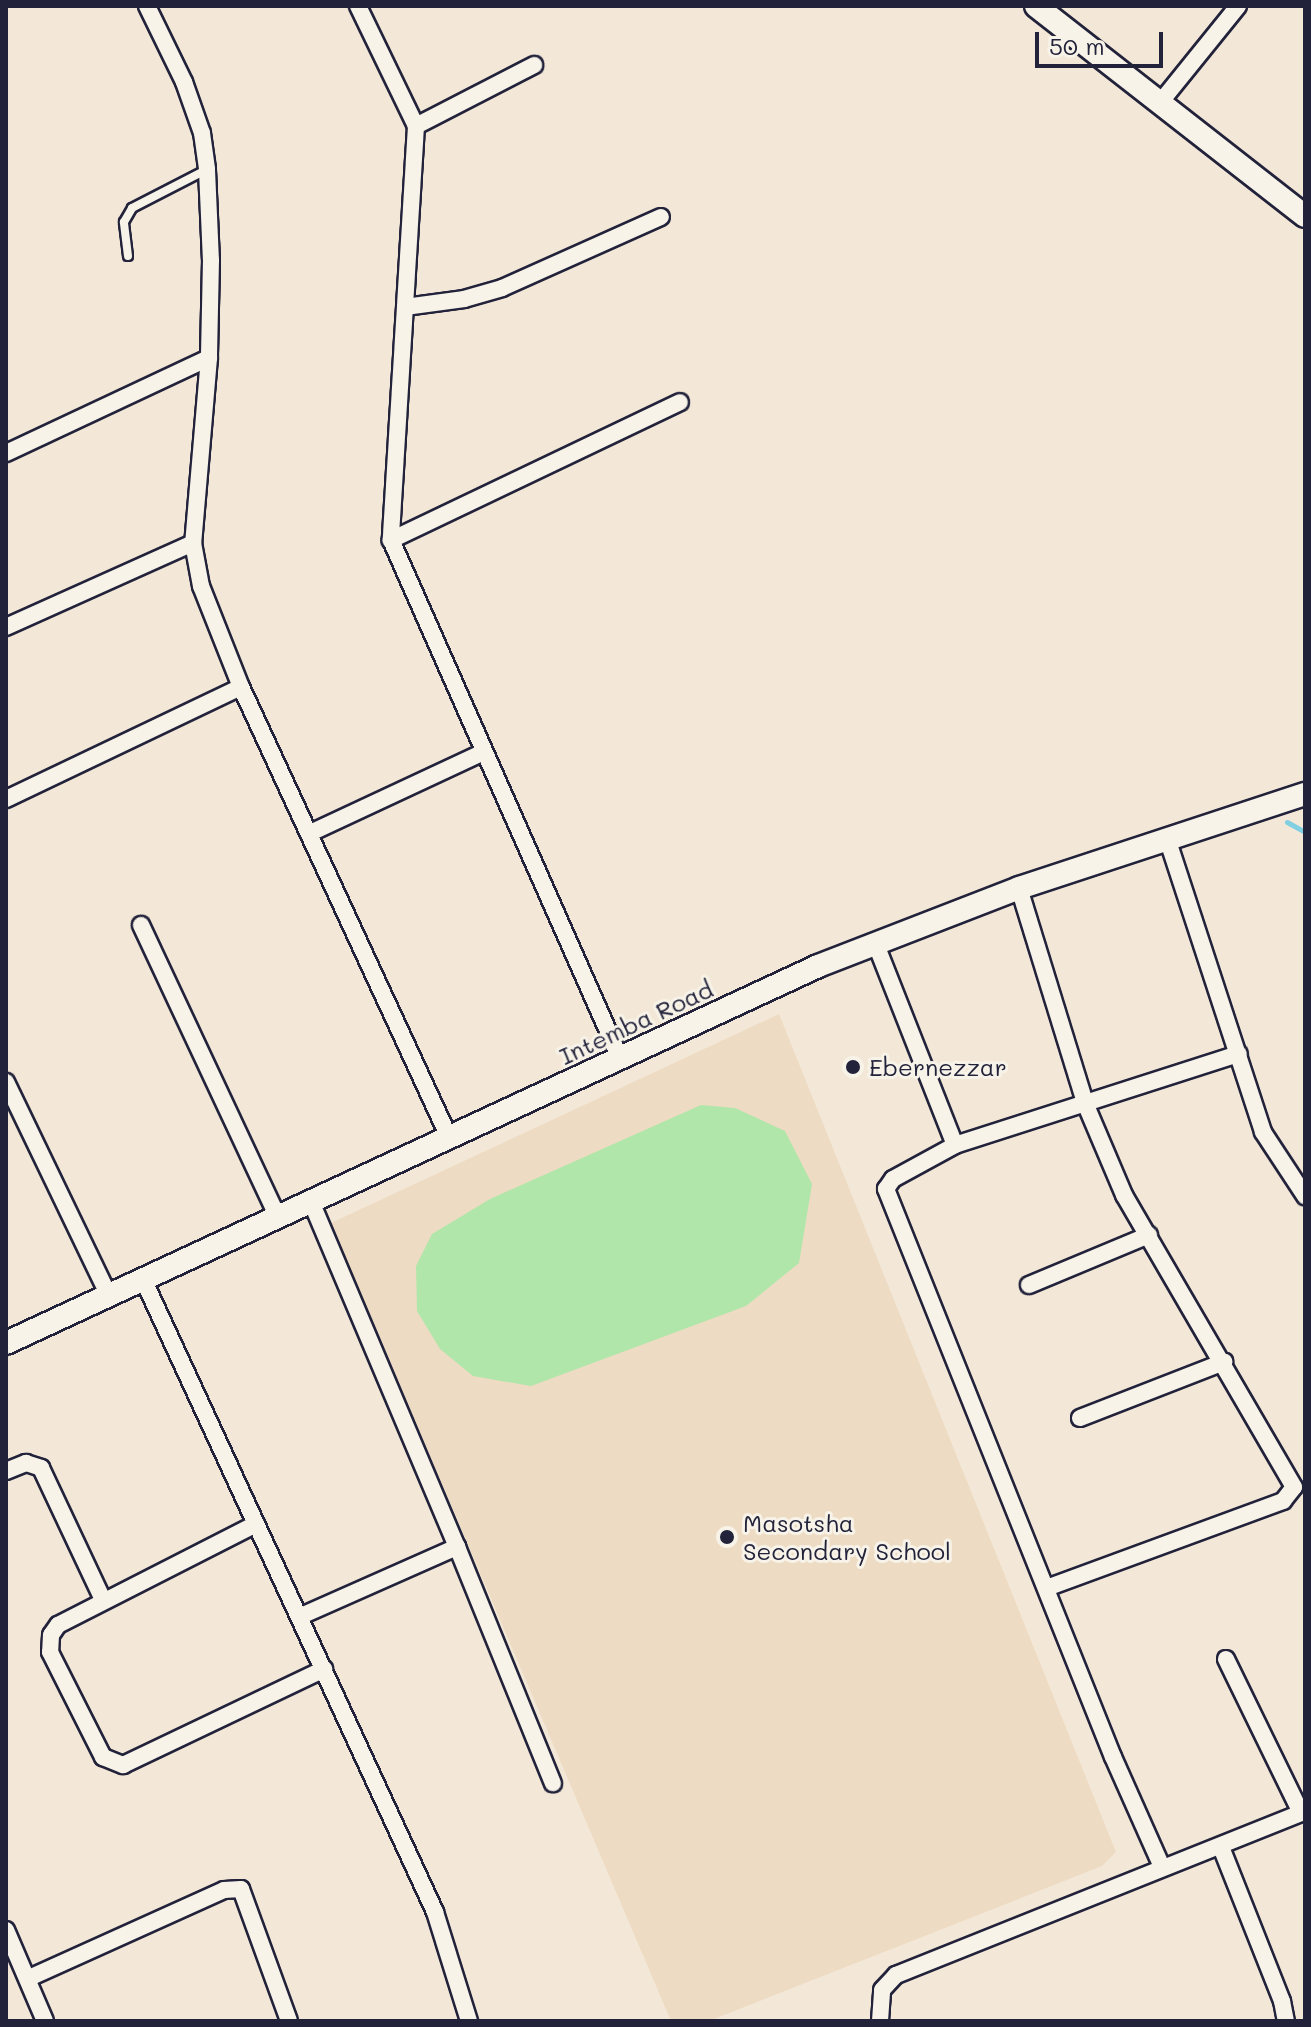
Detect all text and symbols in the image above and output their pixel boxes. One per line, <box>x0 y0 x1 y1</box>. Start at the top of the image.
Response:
scale bar <box>1039 16 1167 66</box>
text: 50 m <box>1049 30 1105 61</box>
street label: Intemba Road <box>555 974 717 1070</box>
place label: Ebernezzar <box>869 1053 1007 1081</box>
marker: Ebernezzar <box>844 1058 862 1076</box>
place label: Masotsha Secondary School <box>743 1509 951 1565</box>
marker: Masotsha Secondary School <box>718 1528 736 1546</box>

